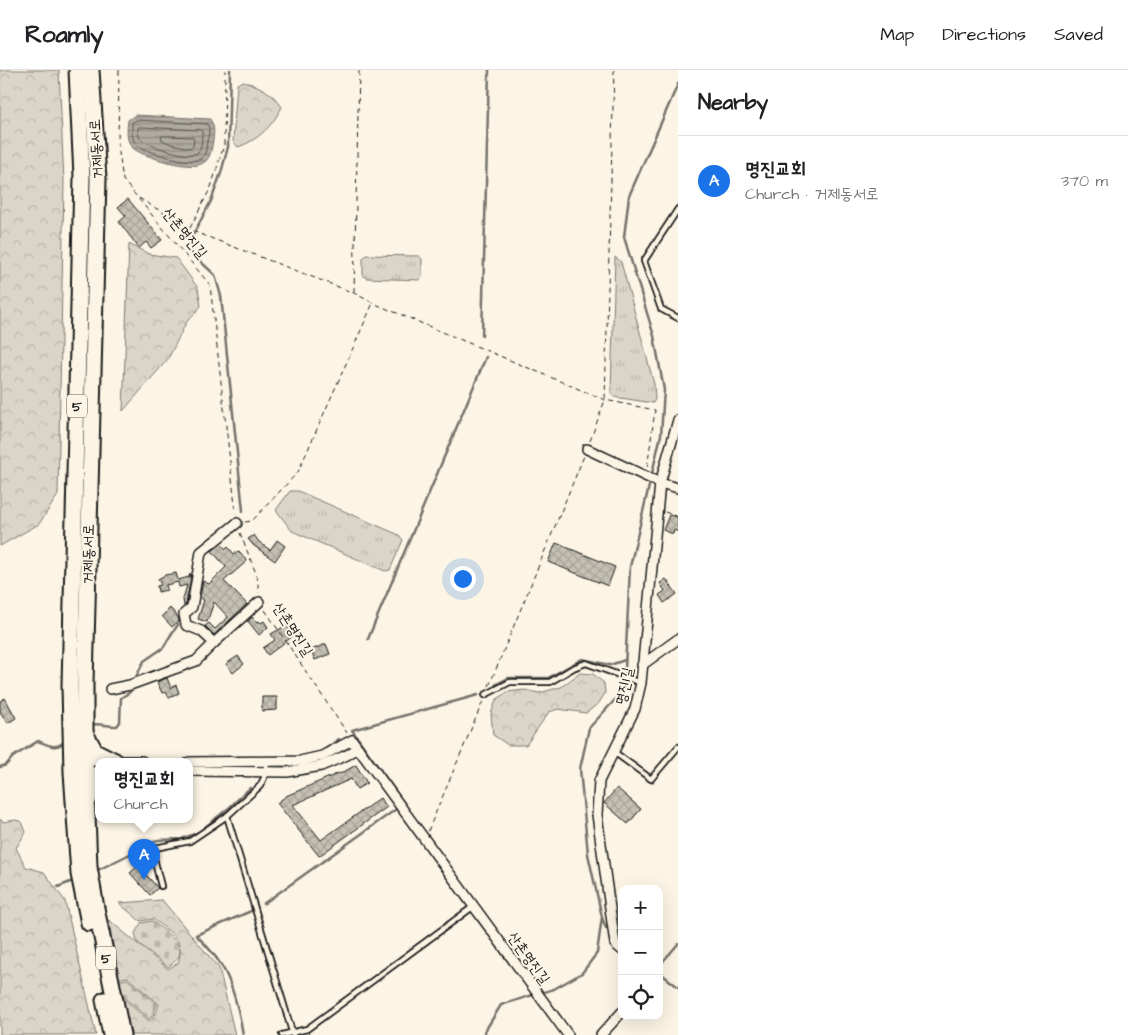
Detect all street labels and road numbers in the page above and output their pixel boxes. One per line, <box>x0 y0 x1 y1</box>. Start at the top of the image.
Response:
street label: 거제동서로 <box>84 118 109 180</box>
street label: 산촌명진길 <box>157 203 212 263</box>
road number: 5 <box>67 394 87 418</box>
street label: 거제동서로 <box>77 524 100 584</box>
street label: 산촌명진길 <box>267 598 318 660</box>
street label: 명진1길 <box>610 665 639 707</box>
street label: 산촌명진길 <box>502 928 555 989</box>
road number: 5 <box>96 946 116 970</box>

